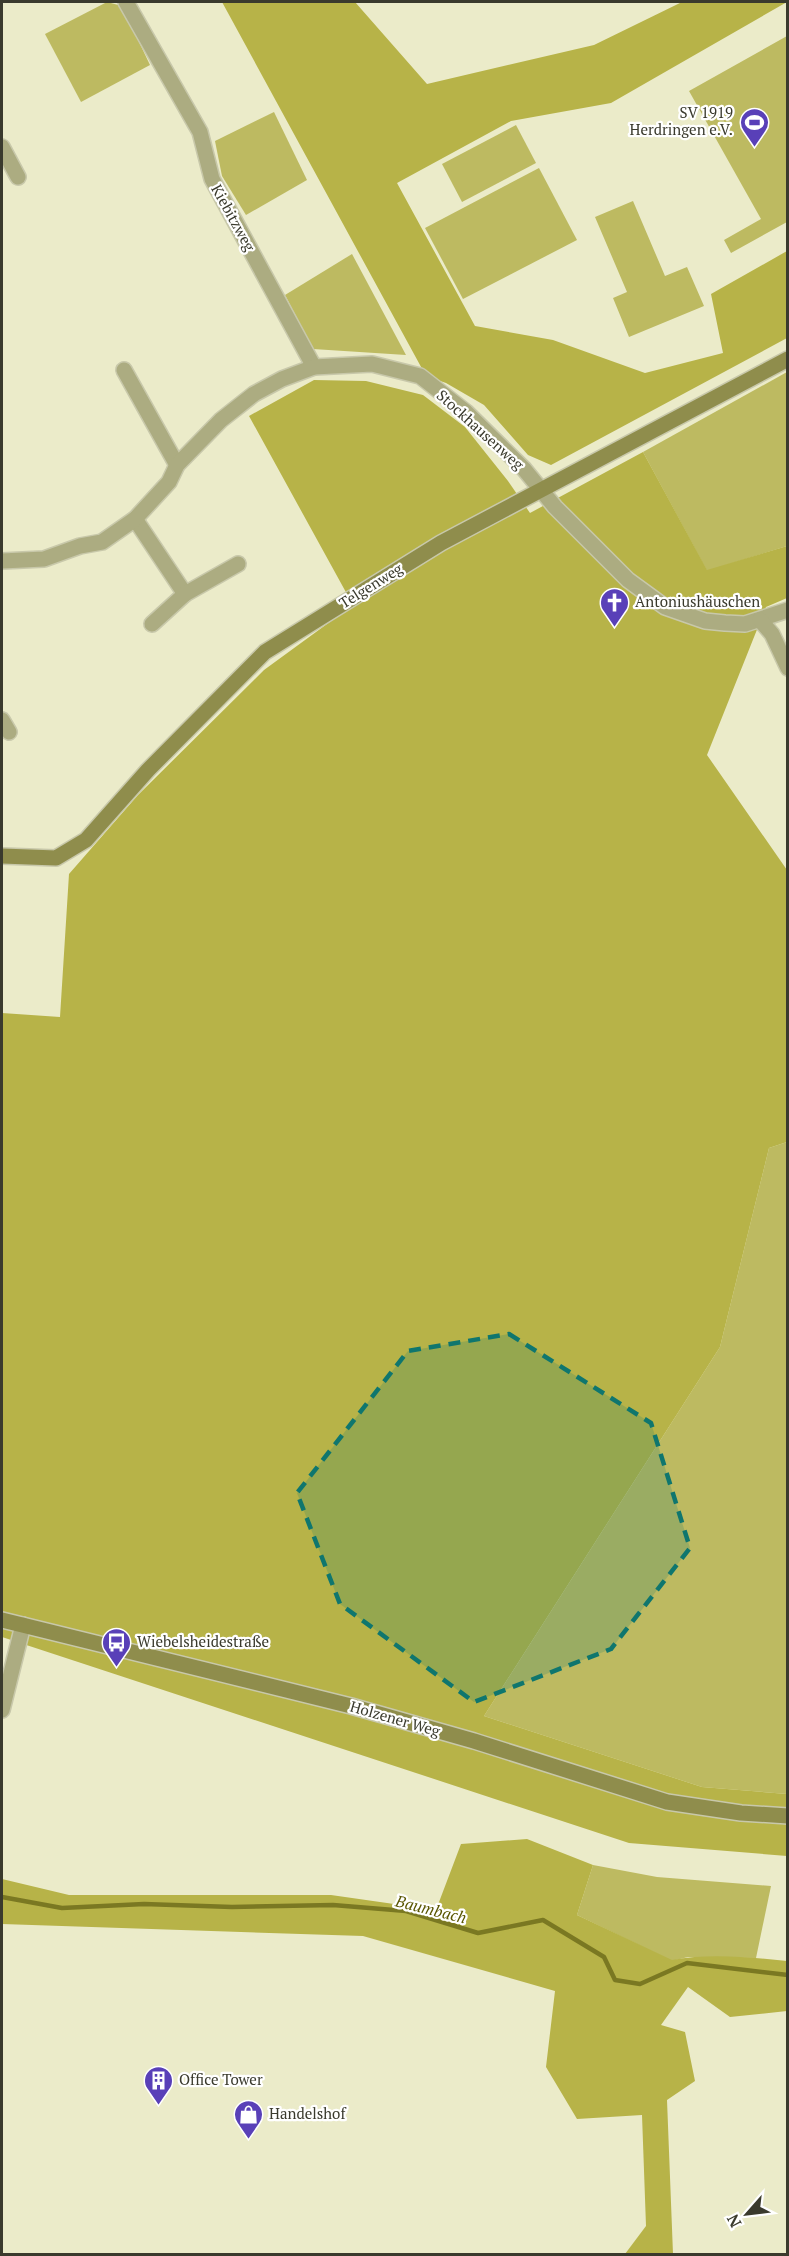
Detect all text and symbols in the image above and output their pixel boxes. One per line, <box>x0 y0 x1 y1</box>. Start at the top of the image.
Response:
place label: SV 1919 Herdringen e.V. <box>629 102 733 139</box>
sports icon: SV 1919 Herdringen e.V. <box>738 106 770 148</box>
street label: Kiebitzweg <box>207 181 261 255</box>
street label: Stockhausenweg <box>433 385 529 474</box>
street label: Telgenweg <box>335 557 407 612</box>
church icon: Antoniushäuschen <box>598 586 630 628</box>
place label: Antoniushäuschen <box>635 591 760 611</box>
bus stop icon: Wiebelsheidestraße <box>100 1626 132 1668</box>
place label: Wiebelsheidestraße <box>137 1631 269 1651</box>
street label: Holzener Weg <box>348 1696 444 1741</box>
water label: Baumbach <box>392 1889 469 1928</box>
building icon: Office Tower <box>142 2064 174 2106</box>
place label: Office Tower <box>179 2069 263 2089</box>
shop icon: Handelshof <box>232 2098 264 2140</box>
place label: Handelshof <box>269 2103 346 2123</box>
north arrow <box>717 2184 777 2244</box>
text: N <box>721 2211 746 2232</box>

